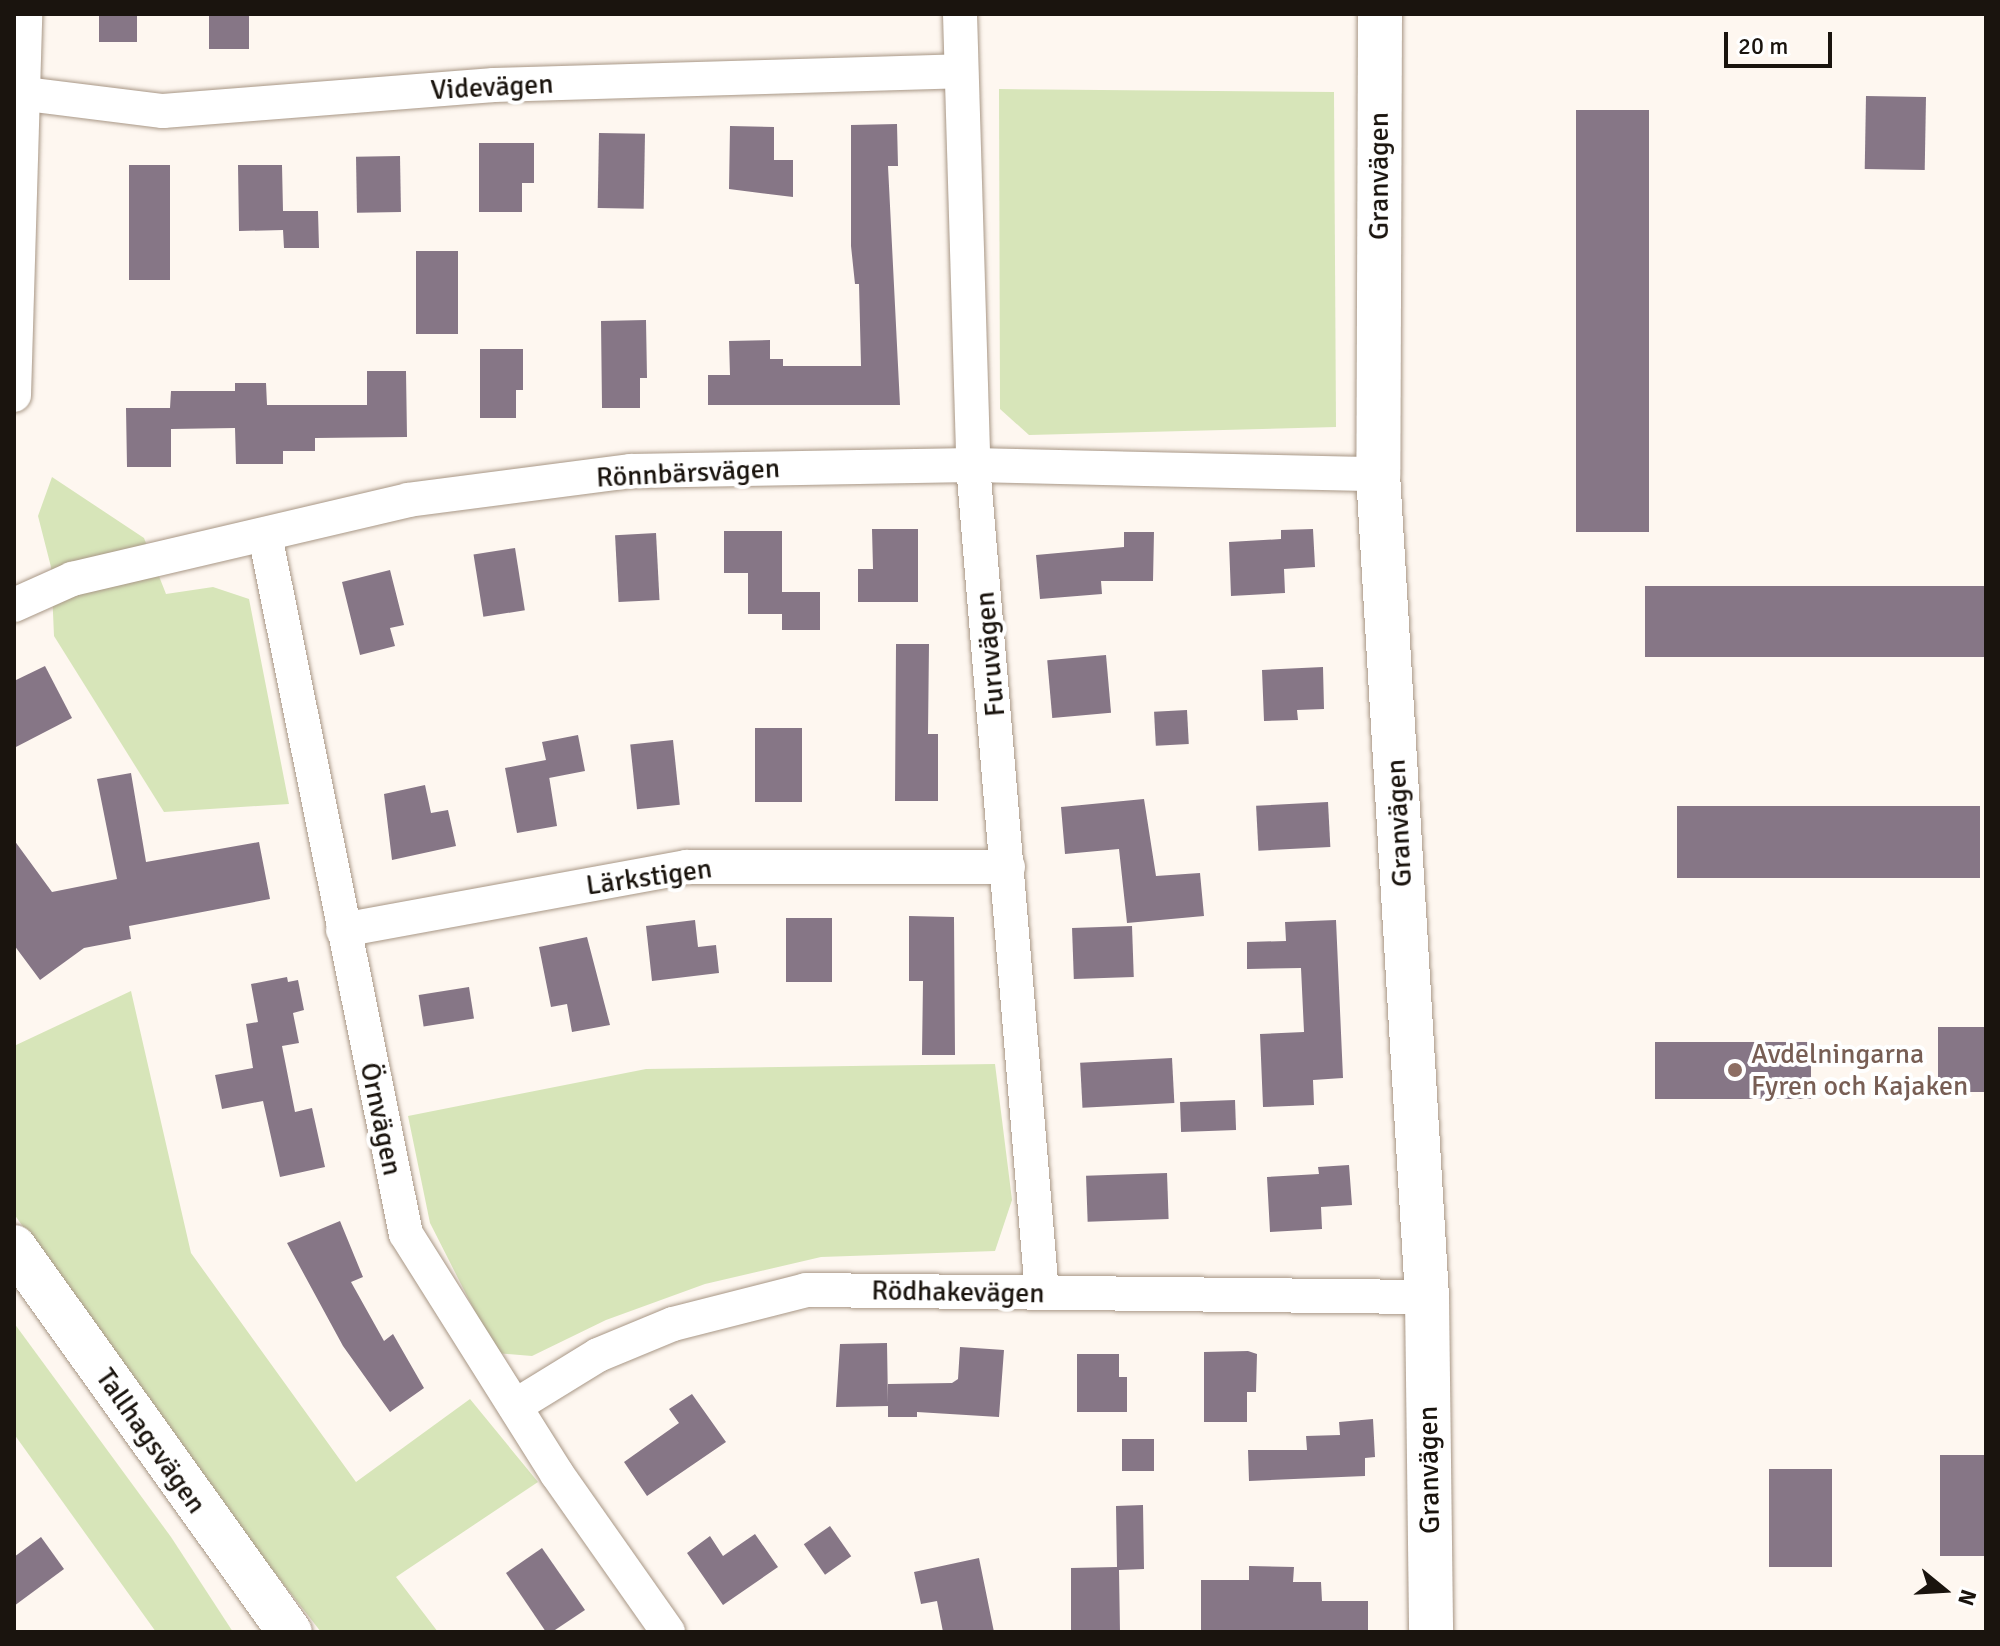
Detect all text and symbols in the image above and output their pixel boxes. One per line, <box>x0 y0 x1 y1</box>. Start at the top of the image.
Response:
scale bar <box>1728 16 1836 66</box>
text: 20 m <box>1738 31 1788 61</box>
street label: Videvägen <box>430 67 554 107</box>
street label: Granvägen <box>1362 112 1396 240</box>
street label: Rönnbärsvägen <box>595 451 781 495</box>
street label: Furuvägen <box>968 590 1012 718</box>
street label: Granvägen <box>1379 758 1419 888</box>
street label: Lärkstigen <box>584 852 714 902</box>
place label: Avdelningarna Fyren och Kajaken <box>1751 1037 1968 1103</box>
street label: Örnvägen <box>353 1060 409 1178</box>
marker: Avdelningarna Fyren och Kajaken <box>1726 1061 1744 1079</box>
street label: Rödhakevägen <box>871 1274 1045 1310</box>
street label: Tallhagsvägen <box>89 1362 213 1520</box>
street label: Granvägen <box>1411 1406 1447 1534</box>
north arrow <box>1904 1550 1984 1630</box>
text: N <box>1952 1586 1983 1609</box>

